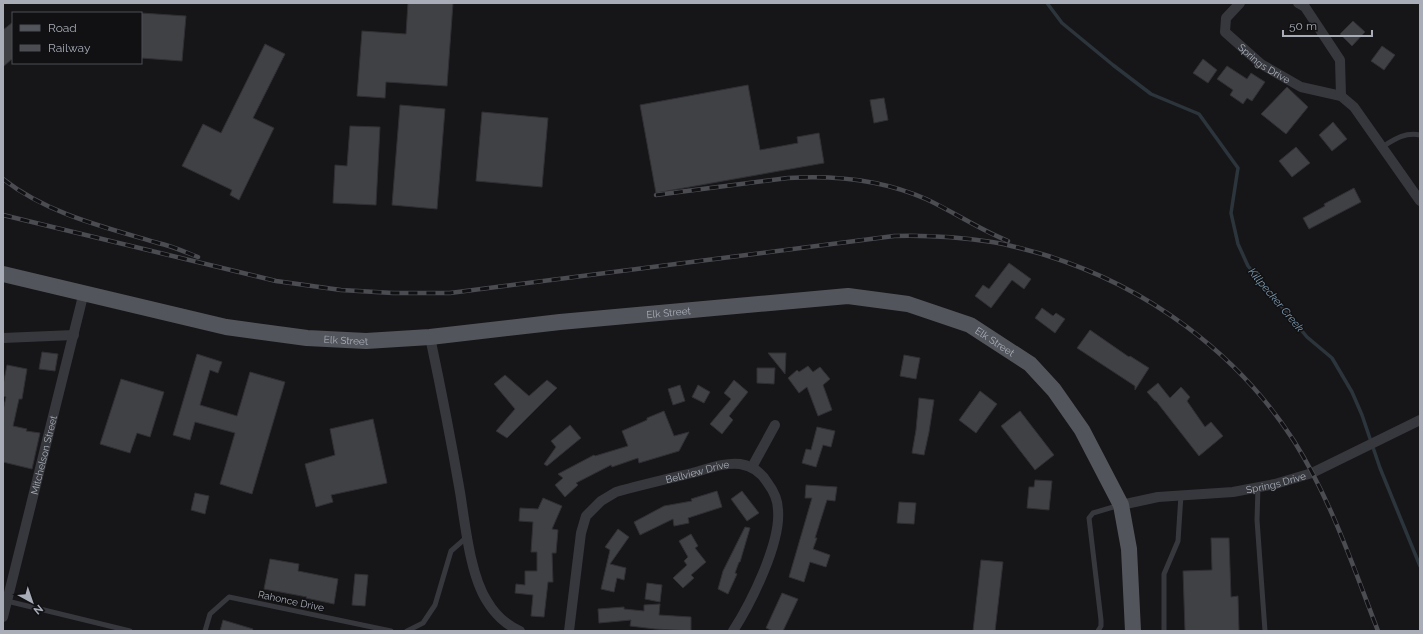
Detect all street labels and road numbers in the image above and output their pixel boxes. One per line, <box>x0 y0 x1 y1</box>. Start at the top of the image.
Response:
street label: Springs Drive <box>1236 41 1292 85</box>
street label: Elk Street <box>646 305 692 320</box>
street label: Elk Street <box>973 325 1017 358</box>
street label: Elk Street <box>324 333 369 347</box>
street label: Mitchelson Street <box>28 414 59 496</box>
street label: Bellview Drive <box>664 458 730 485</box>
street label: Springs Drive <box>1245 470 1307 495</box>
street label: Rahonce Drive <box>257 589 325 613</box>

